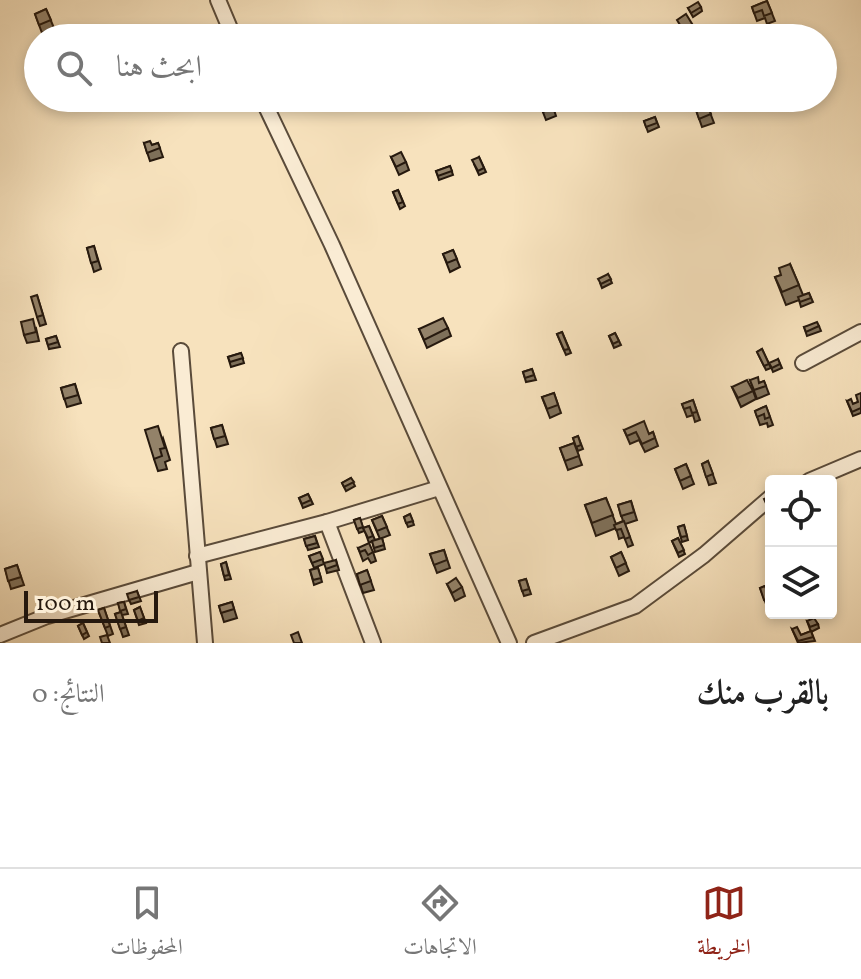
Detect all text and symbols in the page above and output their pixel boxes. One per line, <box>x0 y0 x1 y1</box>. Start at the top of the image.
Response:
search box <box>24 24 837 112</box>
icon: search <box>52 46 96 90</box>
text: ابحث هنا <box>116 47 202 89</box>
map controls <box>765 475 837 619</box>
button: locate <box>765 475 837 547</box>
button: layers <box>765 547 837 619</box>
scale bar <box>24 587 158 623</box>
text: 100 m <box>36 589 95 620</box>
text: بالقرب منك <box>697 671 829 718</box>
text: النتائج: 0 <box>32 677 105 713</box>
tab: المحفوظات <box>110 881 183 968</box>
tab: الاتجاهات <box>403 881 477 968</box>
tab: الخريطة <box>697 881 751 968</box>

